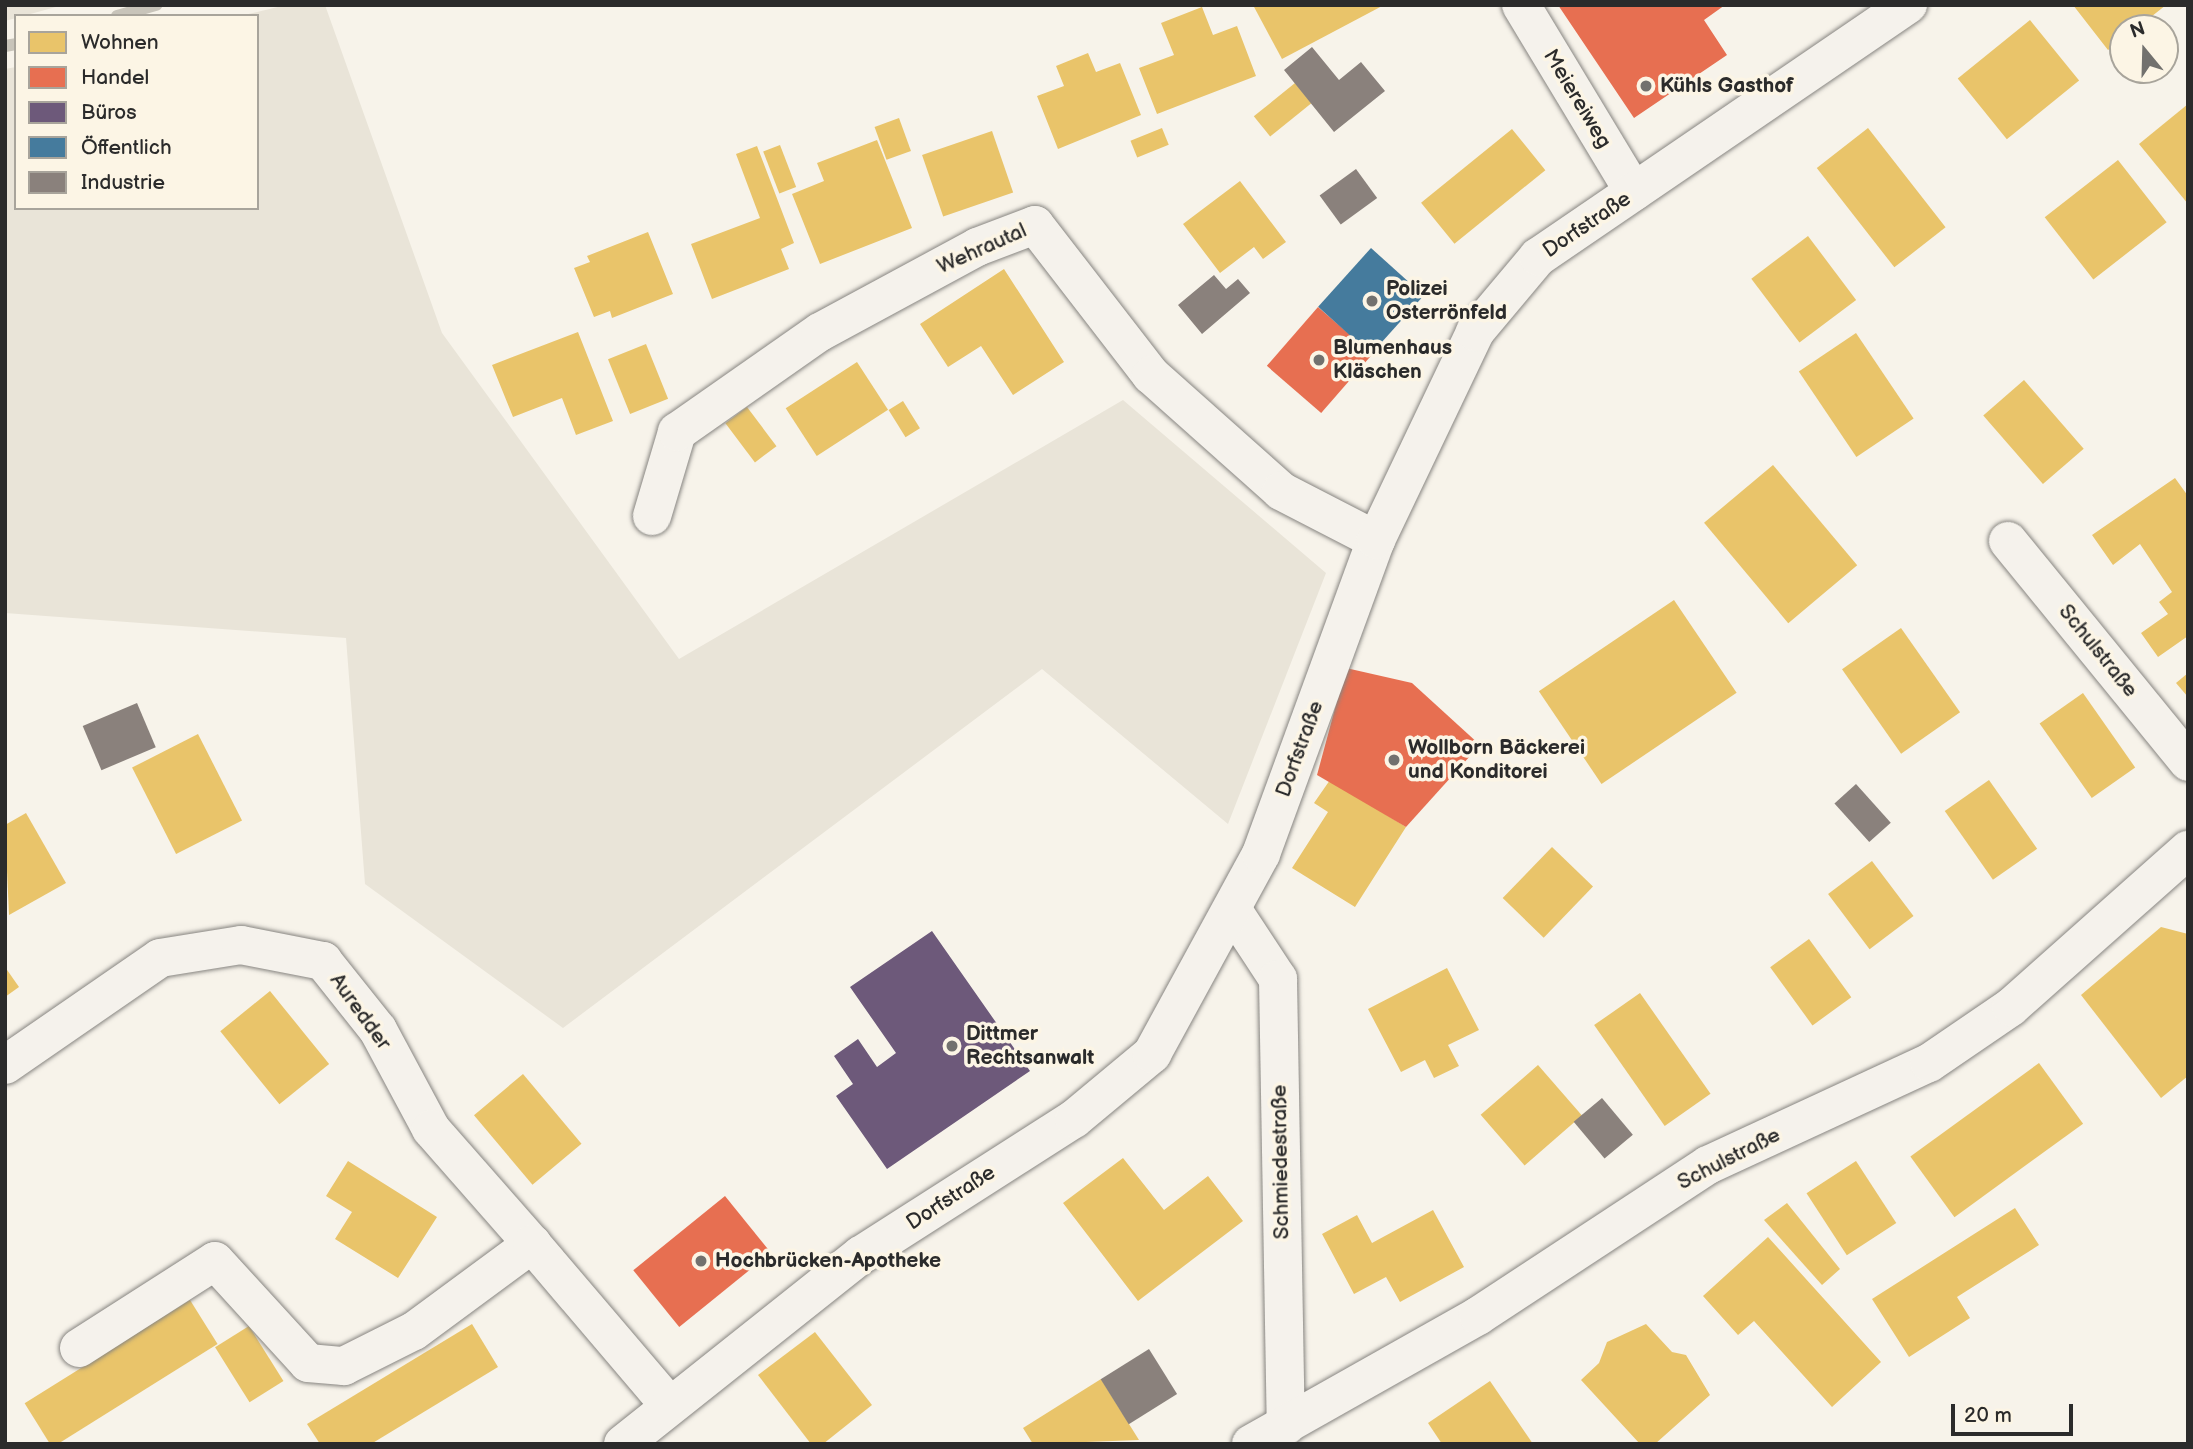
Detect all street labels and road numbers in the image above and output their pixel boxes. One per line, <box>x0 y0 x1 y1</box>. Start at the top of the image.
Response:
street label: Meiereiweg <box>1538 45 1616 153</box>
street label: Dorfstraße <box>1538 186 1636 264</box>
street label: Wehrautal <box>933 218 1031 280</box>
street label: Schulstraße <box>2053 600 2143 702</box>
street label: Dorfstraße <box>1271 697 1329 801</box>
street label: Auredder <box>324 969 396 1055</box>
street label: Schmiedestraße <box>1267 1084 1295 1240</box>
street label: Schulstraße <box>1673 1122 1785 1196</box>
street label: Dorfstraße <box>902 1160 1000 1236</box>

